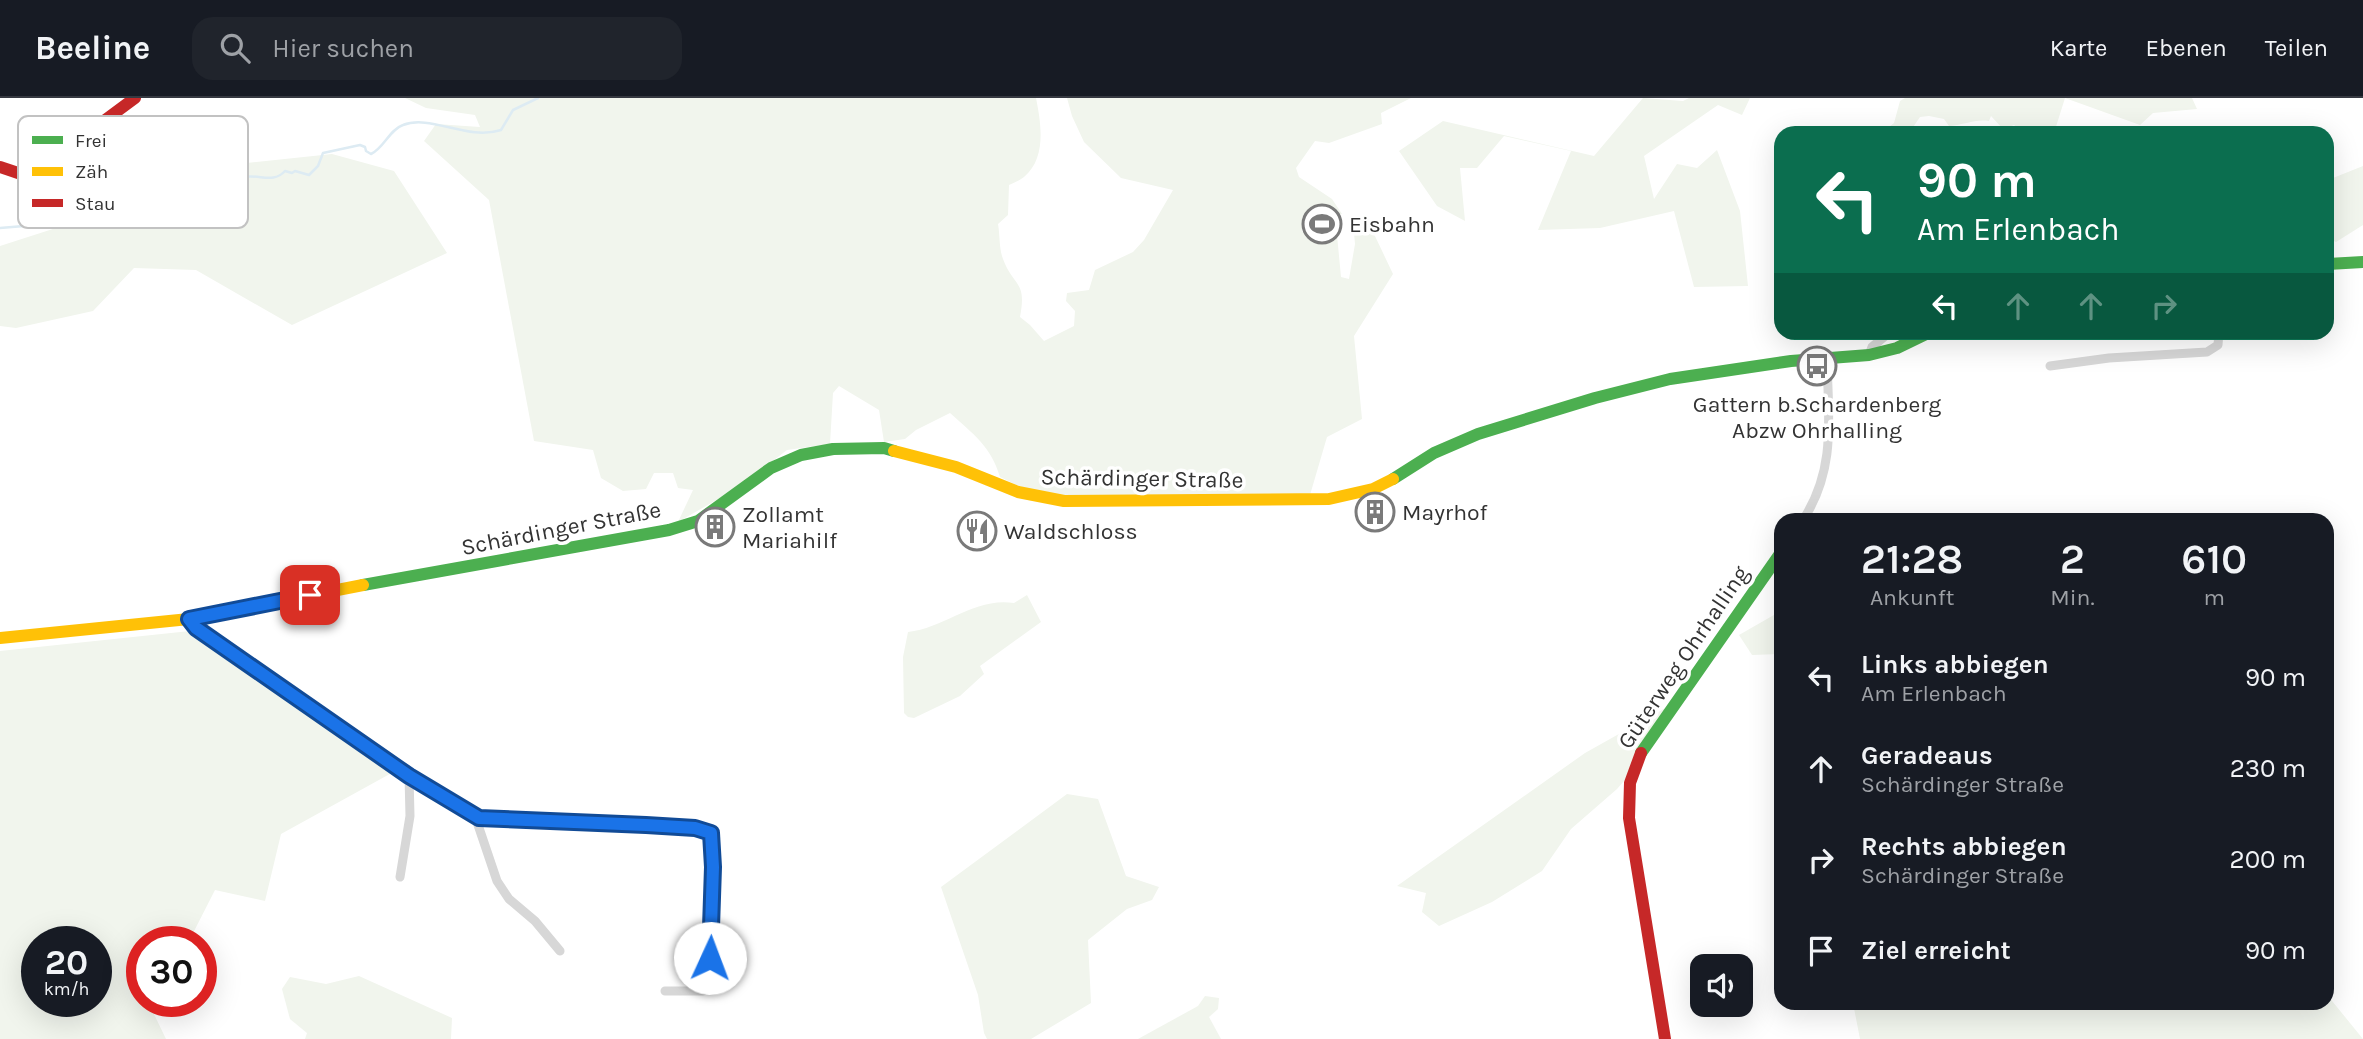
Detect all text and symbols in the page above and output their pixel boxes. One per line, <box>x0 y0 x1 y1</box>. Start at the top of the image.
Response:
search box <box>192 17 682 80</box>
text: Beeline <box>35 29 150 67</box>
icon: search <box>216 29 254 67</box>
text: Hier suchen <box>272 33 414 64</box>
text: Karte <box>2050 34 2107 62</box>
text: Ebenen <box>2145 34 2227 62</box>
text: Teilen <box>2265 34 2328 62</box>
legend <box>18 116 248 228</box>
text: Frei <box>75 130 107 152</box>
text: 90 m <box>1917 152 2037 209</box>
icon: left <box>1802 154 1893 245</box>
text: Zäh <box>75 161 108 183</box>
text: Stau <box>75 193 116 215</box>
sports icon: Eisbahn <box>1301 203 1343 245</box>
place label: Eisbahn <box>1349 211 1435 238</box>
text: Am Erlenbach <box>1917 211 2120 248</box>
icon: left <box>1926 287 1964 325</box>
icon: ahead <box>1999 287 2037 325</box>
icon: ahead <box>2072 287 2110 325</box>
icon: right <box>2145 287 2183 325</box>
bus stop icon: Gattern b.Schardenberg Abzw Ohrhalling <box>1796 345 1838 387</box>
place label: Gattern b.Schardenberg Abzw Ohrhalling <box>1693 391 1941 444</box>
street label: Schärdinger Straße <box>1040 463 1244 494</box>
building icon: Mayrhof <box>1354 491 1396 533</box>
street label: Schärdinger Straße <box>459 496 663 561</box>
place label: Mayrhof <box>1402 499 1488 526</box>
place label: Zollamt Mariahilf <box>742 501 837 554</box>
building icon: Zollamt Mariahilf <box>694 506 736 548</box>
restaurant icon: Waldschloss <box>956 510 998 552</box>
place label: Waldschloss <box>1004 518 1138 545</box>
text: 21:28 <box>1861 534 1963 584</box>
text: 2 <box>2060 534 2085 584</box>
text: 610 <box>2181 534 2247 584</box>
street label: Güterweg Ohrhalling <box>1612 561 1755 754</box>
pin <box>280 565 340 625</box>
icon: arrive <box>291 576 329 614</box>
text: Ankunft <box>1870 584 1954 611</box>
text: Min. <box>2050 584 2095 611</box>
text: m <box>2203 584 2225 611</box>
text: Links abbiegen <box>1861 649 2049 680</box>
icon: left <box>1802 659 1840 697</box>
text: 90 m <box>2245 662 2306 693</box>
text: Am Erlenbach <box>1861 680 2007 707</box>
text: Geradeaus <box>1861 740 1993 771</box>
icon: ahead <box>1802 750 1840 788</box>
text: 230 m <box>2230 753 2306 784</box>
text: Schärdinger Straße <box>1861 771 2064 798</box>
text: Rechts abbiegen <box>1861 831 2067 862</box>
icon: right <box>1802 841 1840 879</box>
text: 200 m <box>2230 844 2306 875</box>
text: Schärdinger Straße <box>1861 862 2064 889</box>
position arrow <box>673 921 747 995</box>
speed limit sign: 30 <box>126 926 217 1017</box>
icon: arrive <box>1802 932 1840 970</box>
text: Ziel erreicht <box>1861 935 2011 966</box>
text: 90 m <box>2245 935 2306 966</box>
text: 20 <box>45 942 88 983</box>
map controls <box>1690 954 1753 1017</box>
button: sound <box>1690 954 1753 1017</box>
text: km/h <box>44 978 89 1000</box>

